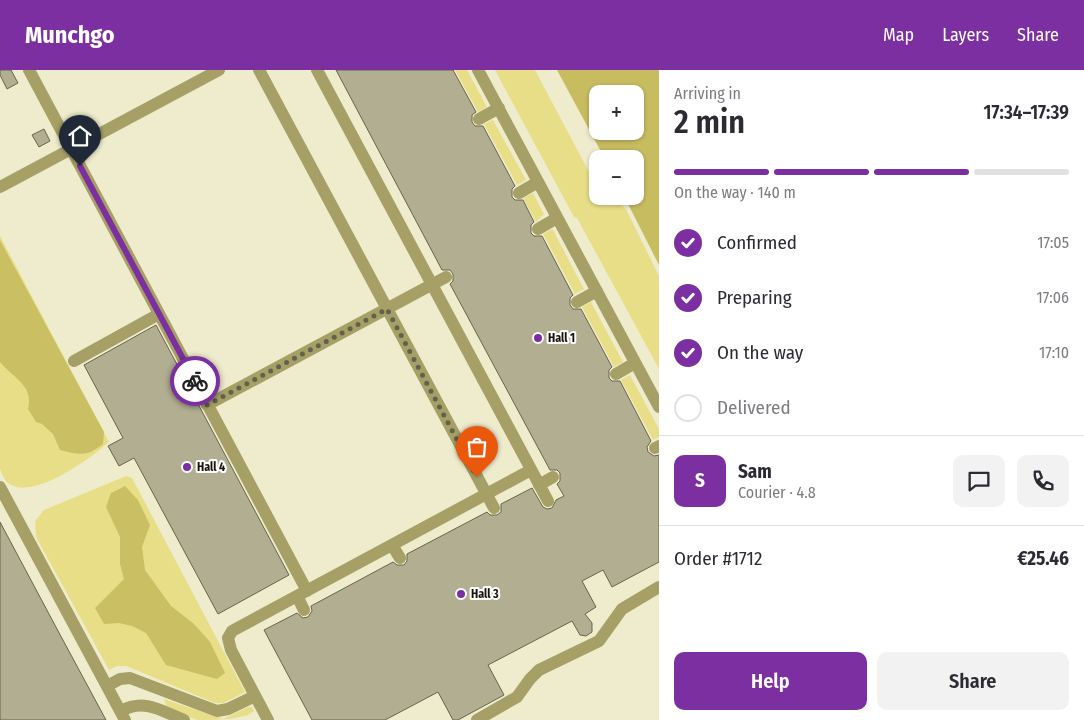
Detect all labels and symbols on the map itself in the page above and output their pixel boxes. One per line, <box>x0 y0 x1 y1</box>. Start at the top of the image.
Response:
pin <box>59 115 101 166</box>
place label: Hall 1 <box>548 331 575 345</box>
marker: Hall 1 <box>532 332 544 344</box>
courier <box>170 356 220 406</box>
pin <box>456 426 498 477</box>
place label: Hall 4 <box>197 460 225 474</box>
marker: Hall 4 <box>181 461 193 473</box>
place label: Hall 3 <box>471 587 499 601</box>
marker: Hall 3 <box>455 588 467 600</box>

